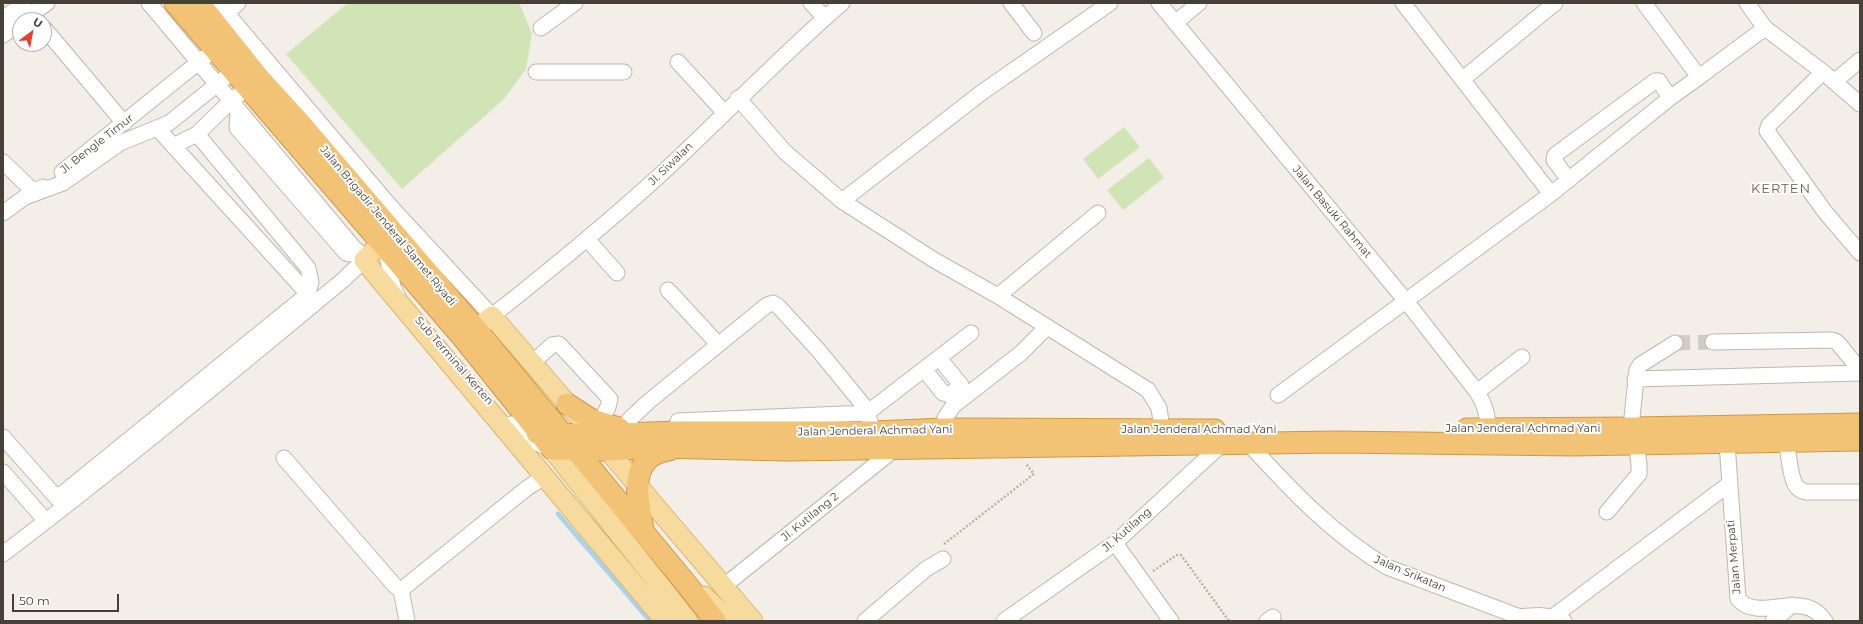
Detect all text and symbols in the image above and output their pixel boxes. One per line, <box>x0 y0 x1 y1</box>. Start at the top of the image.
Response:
north arrow <box>12 12 52 52</box>
text: U <box>30 14 45 31</box>
street label: Jl. Bengle Timur <box>58 111 136 177</box>
street label: Jl. Siwalan <box>646 140 696 188</box>
street label: Jalan Brigadir Jenderal Slamet Riyadi <box>317 143 459 309</box>
street label: Jalan Basuki Rahmat <box>1290 163 1374 261</box>
district label: KERTEN <box>1751 181 1811 197</box>
street label: Sub Terminal Kerten <box>412 314 496 408</box>
street label: Jalan Jenderal Achmad Yani <box>1446 422 1600 436</box>
street label: Jalan Jenderal Achmad Yani <box>798 423 952 439</box>
street label: Jalan Jenderal Achmad Yani <box>1122 423 1276 437</box>
street label: Jl. Kutilang 2 <box>779 490 841 544</box>
street label: Jl. Kutilang <box>1100 505 1154 555</box>
street label: Jalan Merpati <box>1724 519 1744 595</box>
street label: Jalan Srikatan <box>1372 553 1448 595</box>
scale bar <box>14 586 121 612</box>
text: 50 m <box>19 593 50 608</box>

